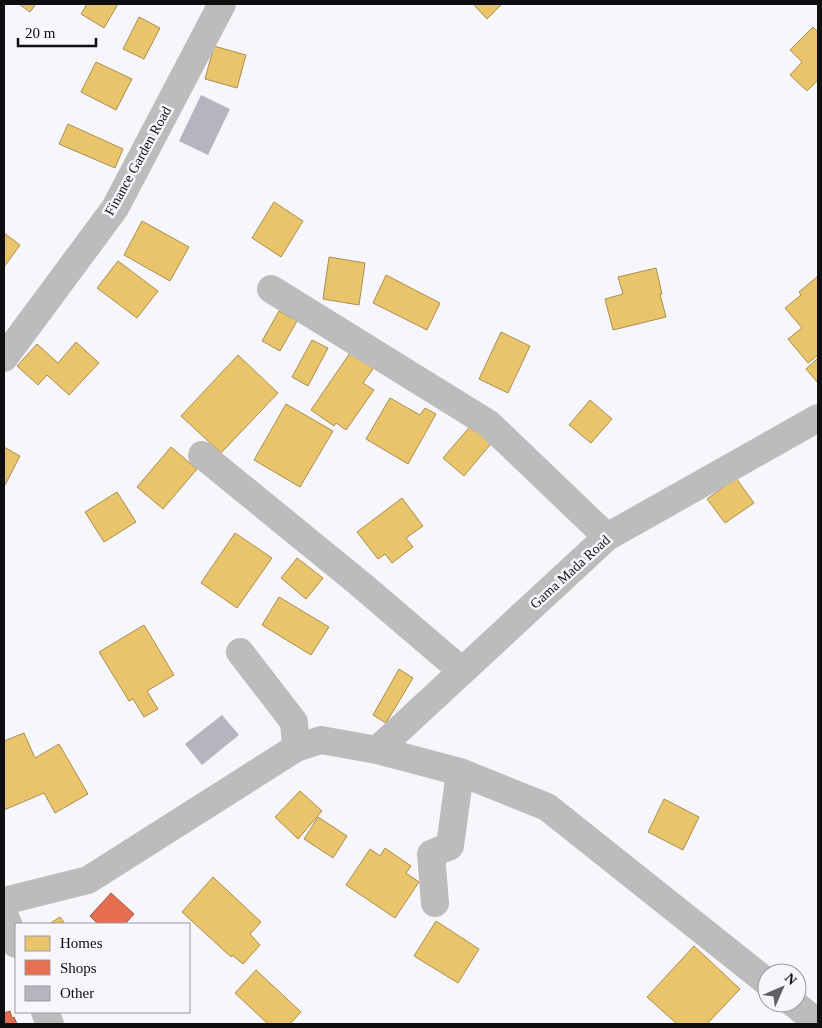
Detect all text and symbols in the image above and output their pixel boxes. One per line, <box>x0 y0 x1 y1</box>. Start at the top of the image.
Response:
scale bar <box>18 15 95 47</box>
text: 20 m <box>25 25 56 41</box>
street label: Finance Garden Road <box>102 104 174 218</box>
street label: Gama Mada Road <box>527 532 613 612</box>
legend <box>15 923 190 1013</box>
text: Homes <box>60 935 103 951</box>
text: Shops <box>60 960 97 976</box>
north arrow <box>757 963 807 1013</box>
text: N <box>782 970 800 988</box>
text: Other <box>60 985 94 1001</box>

